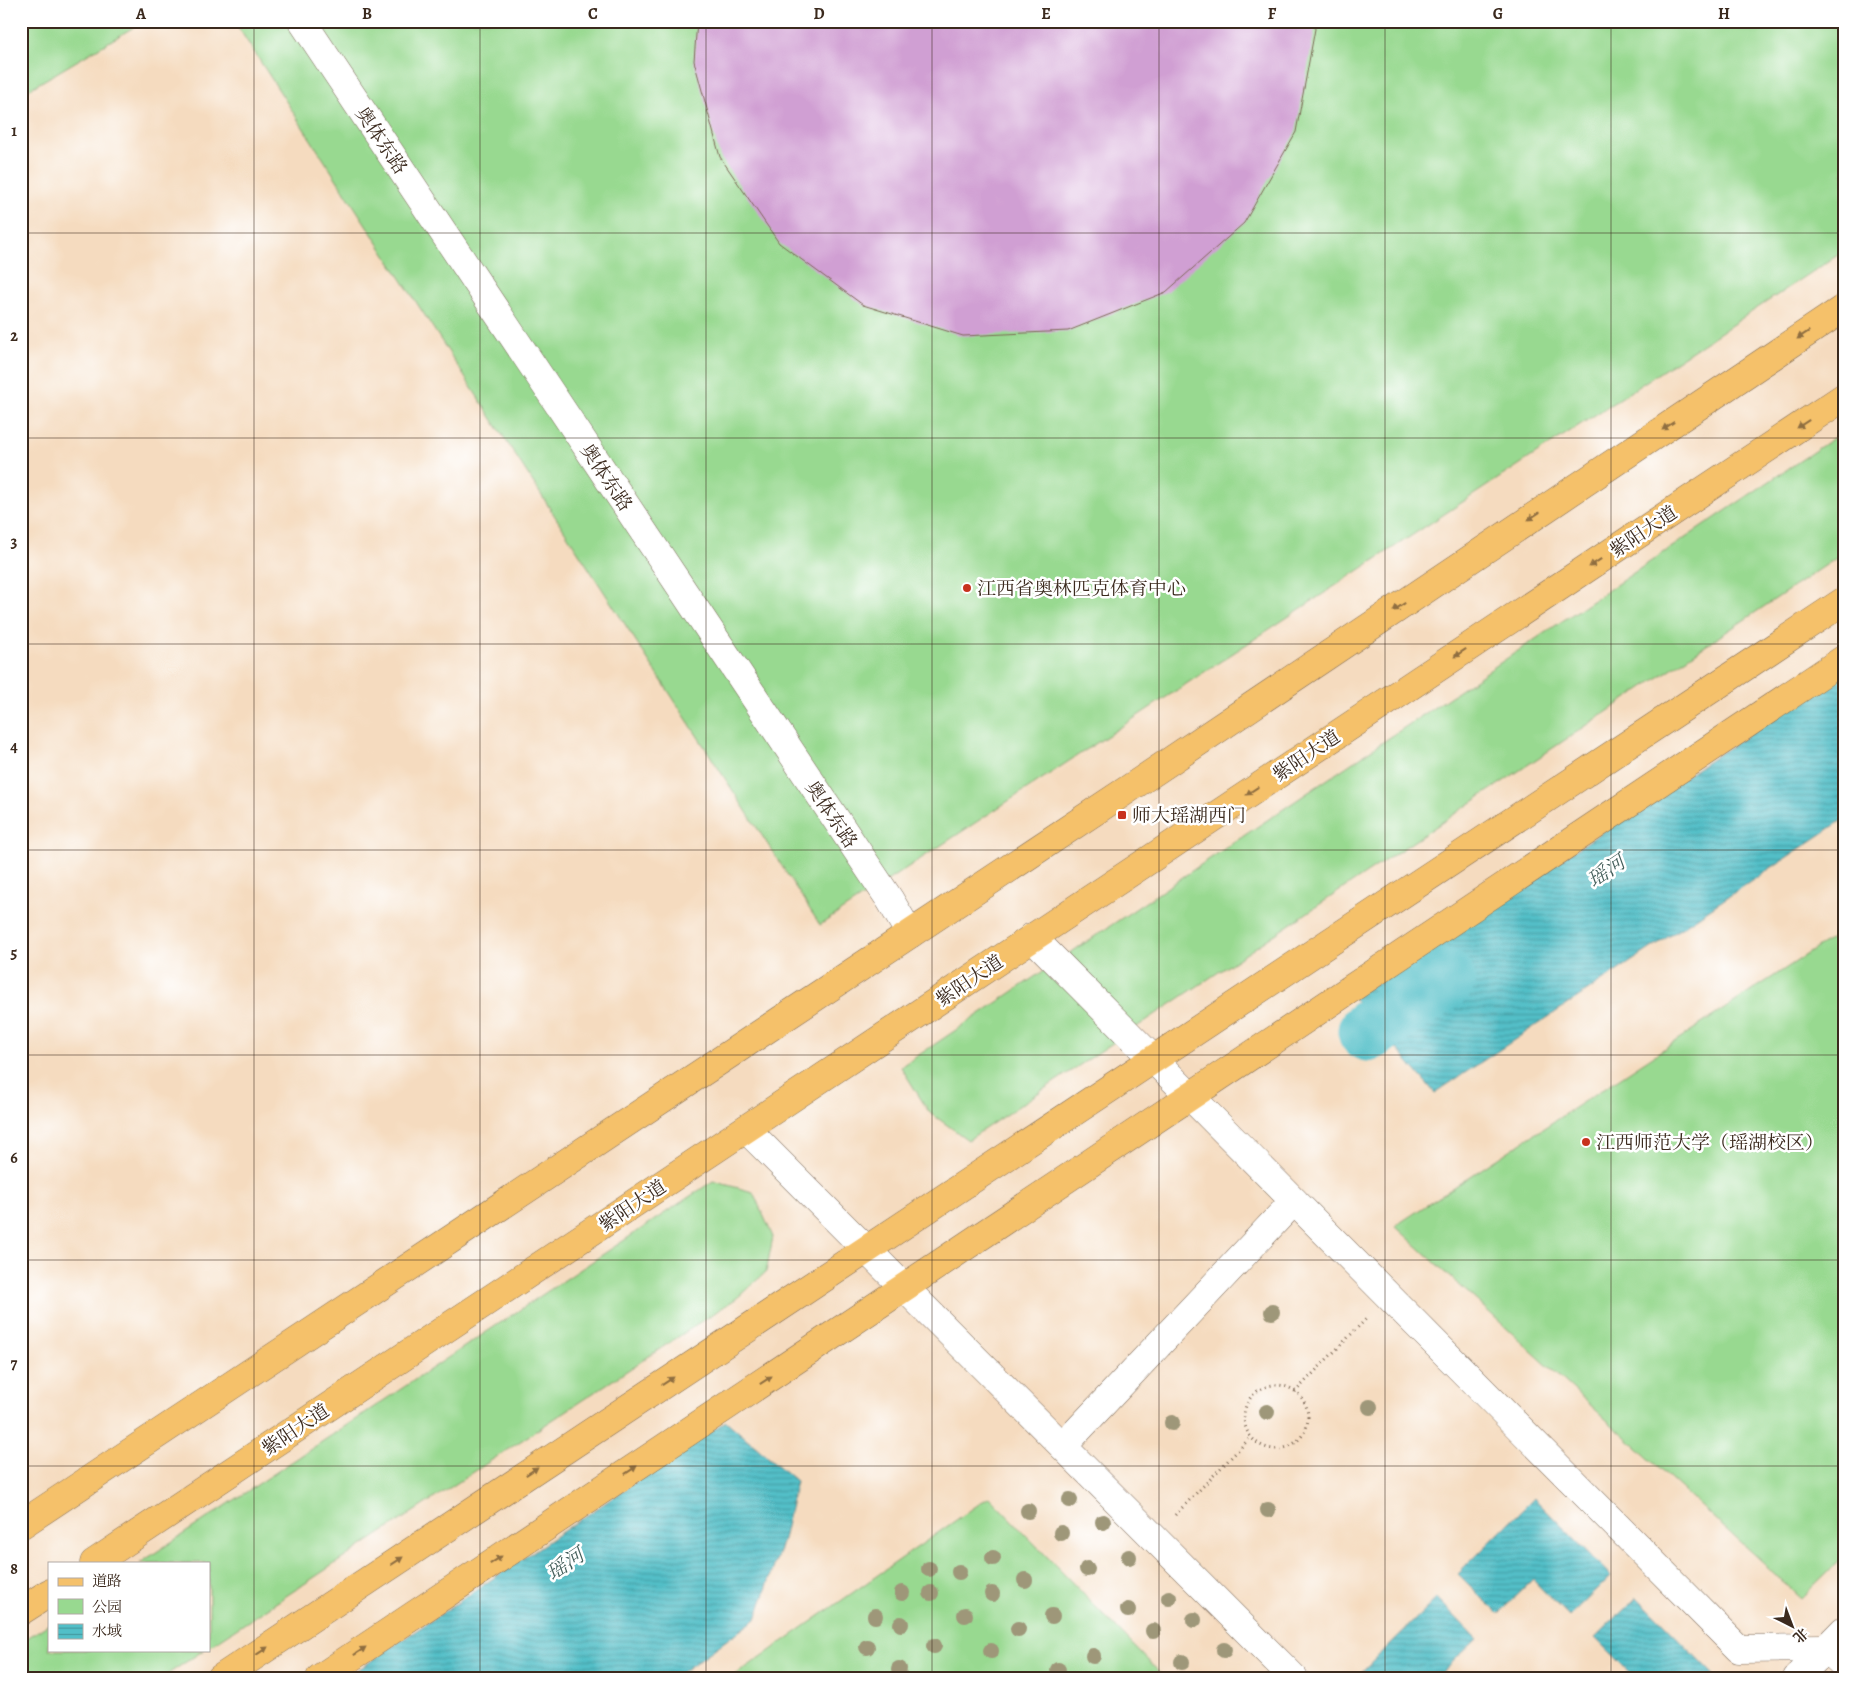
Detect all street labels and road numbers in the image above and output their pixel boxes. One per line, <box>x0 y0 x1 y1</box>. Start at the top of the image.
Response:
street label: 奥体东路 <box>349 102 413 179</box>
street label: 奥体东路 <box>574 439 638 516</box>
street label: 紫阳大道 <box>1605 500 1682 564</box>
street label: 紫阳大道 <box>1268 724 1345 788</box>
street label: 奥体东路 <box>799 776 863 853</box>
street label: 紫阳大道 <box>931 949 1008 1013</box>
street label: 紫阳大道 <box>594 1174 671 1238</box>
street label: 紫阳大道 <box>257 1398 334 1462</box>

